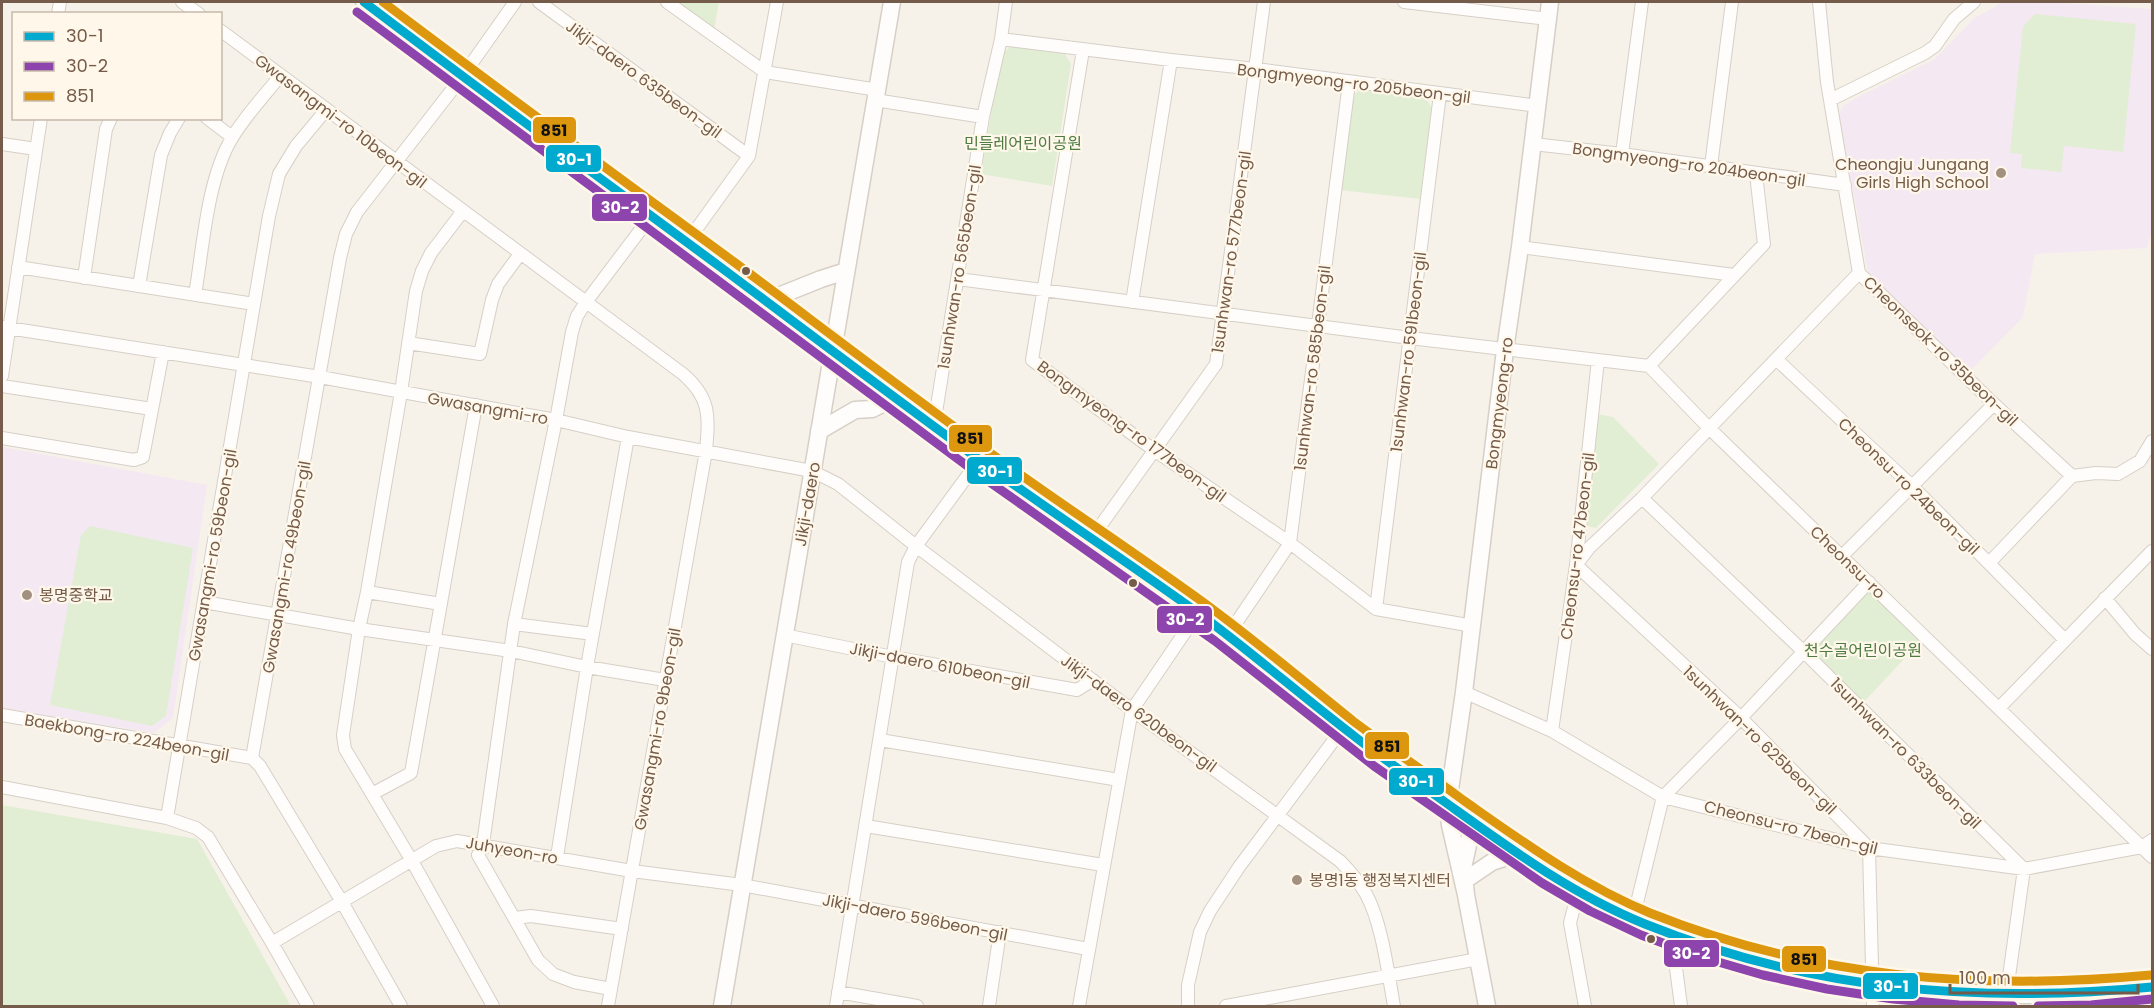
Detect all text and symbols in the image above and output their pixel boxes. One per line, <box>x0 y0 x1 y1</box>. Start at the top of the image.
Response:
legend <box>12 12 222 120</box>
street label: Jikji-daero 635beon-gil <box>561 15 726 144</box>
text: 30-1 <box>66 23 104 48</box>
street label: Gwasangmi-ro 10beon-gil <box>250 49 432 194</box>
text: 30-2 <box>66 53 108 78</box>
street label: Bongmyeong-ro 205beon-gil <box>1236 58 1472 109</box>
text: 851 <box>66 83 94 108</box>
line badge: 851 <box>532 116 577 144</box>
text: 851 <box>541 119 567 142</box>
park label: 민들레어린이공원 <box>964 132 1082 155</box>
street label: Bongmyeong-ro 204beon-gil <box>1571 137 1807 192</box>
line badge: 30-1 <box>545 144 602 173</box>
text: 30-1 <box>556 148 592 171</box>
street label: 1sunhwan-ro 577beon-gil <box>1206 150 1257 355</box>
place label: Cheongju Jungang Girls High School <box>1835 153 1989 194</box>
street label: 1sunhwan-ro 565beon-gil <box>932 163 987 371</box>
marker: Cheongju Jungang Girls High School <box>1994 166 2008 180</box>
line badge: 30-2 <box>591 193 648 222</box>
text: 30-2 <box>601 196 639 219</box>
street label: 1sunhwan-ro 591beon-gil <box>1385 251 1432 454</box>
street label: 1sunhwan-ro 585beon-gil <box>1288 264 1336 472</box>
unlabelled marker <box>740 265 752 277</box>
street label: Cheonseok-ro 35beon-gil <box>1858 271 2023 432</box>
street label: Bongmyeong-ro <box>1480 336 1519 470</box>
street label: Bongmyeong-ro 177beon-gil <box>1033 355 1231 508</box>
street label: Gwasangmi-ro <box>426 387 550 430</box>
street label: Cheonsu-ro 24beon-gil <box>1833 412 1985 560</box>
line badge: 851 <box>948 424 993 453</box>
text: 851 <box>957 427 983 450</box>
street label: Gwasangmi-ro 59beon-gil <box>182 447 242 663</box>
street label: Cheonsu-ro 47beon-gil <box>1555 451 1600 641</box>
line badge: 30-1 <box>966 456 1023 485</box>
street label: Gwasangmi-ro 49beon-gil <box>256 459 317 675</box>
street label: Jikji-daero <box>789 460 826 548</box>
text: 30-1 <box>977 460 1013 483</box>
street label: Cheonsu-ro <box>1805 521 1890 604</box>
unlabelled marker <box>1127 577 1139 589</box>
place label: 봉명중학교 <box>39 584 113 607</box>
marker: 봉명중학교 <box>20 588 34 602</box>
line badge: 30-2 <box>1156 605 1213 634</box>
text: 30-2 <box>1166 608 1204 631</box>
street label: Gwasangmi-ro 9beon-gil <box>628 626 687 832</box>
street label: Jikji-daero 610beon-gil <box>848 637 1032 694</box>
park label: 천수골어린이공원 <box>1804 639 1922 662</box>
street label: Jikji-daero 620beon-gil <box>1056 649 1221 778</box>
street label: 1sunhwan-ro 625beon-gil <box>1678 661 1842 820</box>
street label: 1sunhwan-ro 633beon-gil <box>1825 673 1986 834</box>
street label: Baekbong-ro 224beon-gil <box>23 708 231 767</box>
line badge: 851 <box>1364 731 1410 760</box>
text: 851 <box>1374 735 1400 758</box>
line badge: 30-1 <box>1388 767 1445 796</box>
text: 30-1 <box>1398 770 1434 793</box>
street label: Cheonsu-ro 7beon-gil <box>1702 795 1880 860</box>
street label: Juhyeon-ro <box>464 831 560 870</box>
place label: 봉명1동 행정복지센터 <box>1309 869 1451 892</box>
marker: 봉명1동 행정복지센터 <box>1290 873 1304 887</box>
street label: Jikji-daero 596beon-gil <box>820 888 1010 947</box>
unlabelled marker <box>1645 933 1657 945</box>
line badge: 30-2 <box>1663 939 1720 968</box>
text: 30-2 <box>1672 942 1710 965</box>
line badge: 851 <box>1781 945 1827 973</box>
text: 851 <box>1791 948 1817 971</box>
scale bar <box>1950 957 2138 995</box>
text: 100 m <box>1959 965 2011 990</box>
line badge: 30-1 <box>1862 972 1919 1000</box>
text: 30-1 <box>1873 975 1909 998</box>

